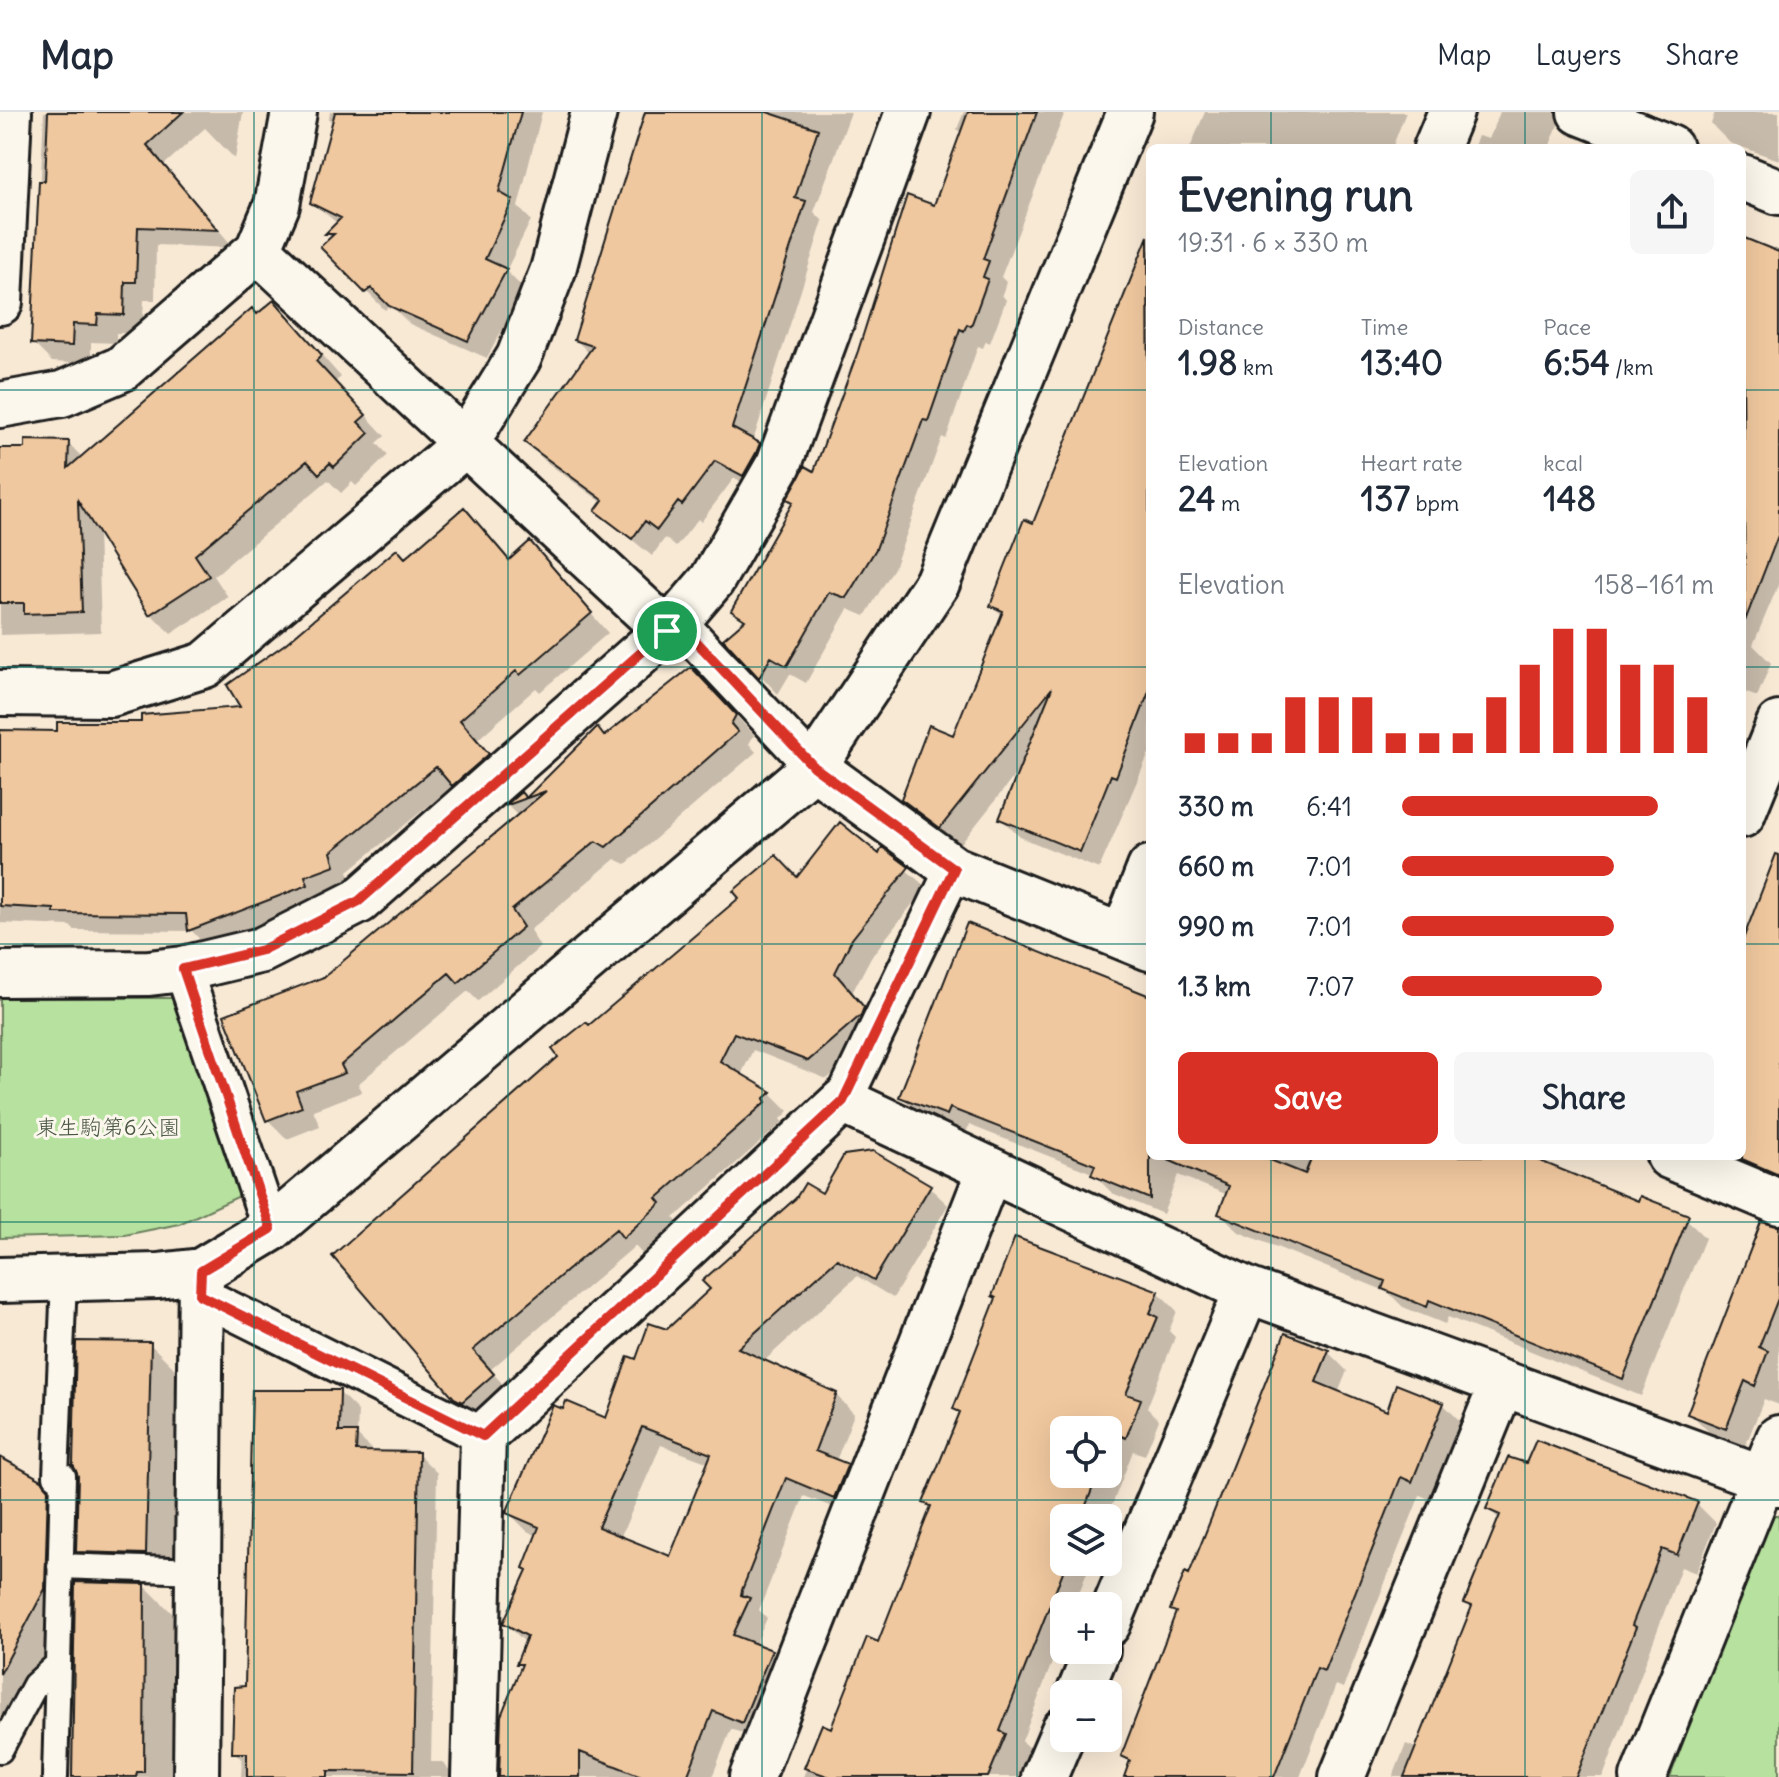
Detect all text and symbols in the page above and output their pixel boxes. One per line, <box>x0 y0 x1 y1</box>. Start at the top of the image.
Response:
text: Map <box>40 32 114 79</box>
text: Map <box>1437 37 1492 73</box>
text: Layers <box>1536 37 1622 73</box>
text: Share <box>1666 37 1739 73</box>
text: Evening run <box>1178 168 1413 223</box>
button: share <box>1630 170 1714 254</box>
text: 19:31 · 6 × 330 m <box>1178 226 1368 259</box>
text: Distance <box>1178 313 1264 341</box>
text: Time <box>1361 313 1408 341</box>
text: Pace <box>1543 313 1591 341</box>
text: 1.98 <box>1178 341 1238 384</box>
text: 13:40 <box>1361 341 1443 384</box>
text: 6:54 <box>1543 341 1610 384</box>
text: km <box>1238 353 1273 381</box>
text: /km <box>1610 353 1654 381</box>
text: Elevation <box>1178 449 1268 477</box>
text: Heart rate <box>1361 449 1463 477</box>
text: kcal <box>1543 449 1583 477</box>
text: 24 <box>1178 477 1216 520</box>
text: 137 <box>1361 477 1410 520</box>
text: 148 <box>1543 477 1596 520</box>
text: m <box>1216 489 1240 517</box>
text: bpm <box>1410 489 1459 517</box>
text: Elevation <box>1178 568 1285 601</box>
text: 158–161 m <box>1594 568 1714 601</box>
pin <box>633 597 701 665</box>
icon: arrive <box>645 609 689 653</box>
text: 330 m <box>1178 790 1254 823</box>
text: 6:41 <box>1306 790 1352 823</box>
text: 660 m <box>1178 850 1254 883</box>
text: 7:01 <box>1306 850 1352 883</box>
text: 990 m <box>1178 910 1254 943</box>
text: 7:01 <box>1306 910 1352 943</box>
text: 1.3 km <box>1178 970 1251 1003</box>
text: 7:07 <box>1306 970 1354 1003</box>
button: Save <box>1178 1052 1438 1144</box>
button: Share <box>1454 1052 1714 1144</box>
park label: 東生駒第6公園 <box>36 1113 180 1141</box>
map controls <box>1050 1416 1122 1752</box>
button: locate <box>1050 1416 1122 1488</box>
button: layers <box>1050 1504 1122 1576</box>
button: + <box>1050 1592 1122 1664</box>
button: − <box>1050 1680 1122 1752</box>

